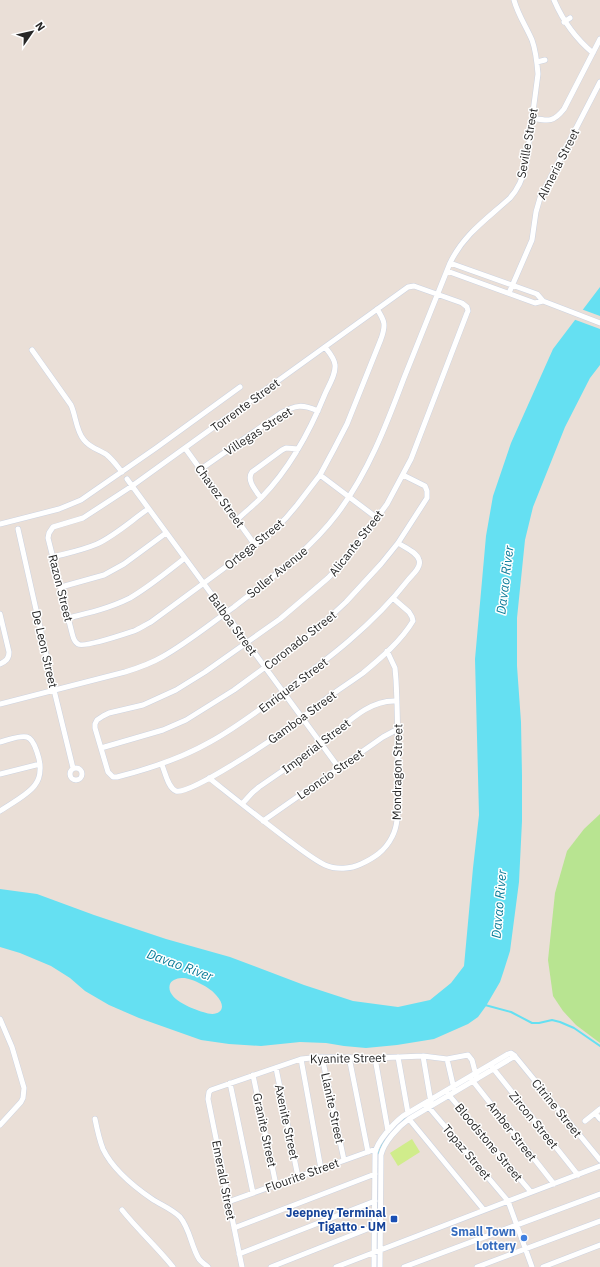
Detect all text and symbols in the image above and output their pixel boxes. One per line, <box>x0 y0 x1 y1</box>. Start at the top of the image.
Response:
north arrow <box>12 12 52 52</box>
text: N <box>32 19 48 34</box>
street label: Seville Street <box>513 107 541 179</box>
street label: Almeria Street <box>534 126 582 202</box>
street label: Torrente Street <box>208 375 282 435</box>
street label: Villegas Street <box>221 404 295 458</box>
street label: Chavez Street <box>192 462 248 530</box>
street label: Alicante Street <box>326 507 386 579</box>
street label: Ortega Street <box>221 515 287 573</box>
street label: Soller Avenue <box>244 543 311 601</box>
water label: Davao River <box>492 543 518 615</box>
street label: Razon Street <box>45 553 77 623</box>
street label: Balboa Street <box>205 590 261 658</box>
street label: Coronado Street <box>261 607 339 673</box>
street label: De Leon Street <box>29 609 61 689</box>
street label: Enriquez Street <box>255 654 331 716</box>
street label: Gamboa Street <box>265 687 339 747</box>
street label: Imperial Street <box>279 715 353 777</box>
street label: Mondragon Street <box>389 724 405 820</box>
street label: Leoncio Street <box>294 746 366 802</box>
water label: Davao River <box>488 868 511 939</box>
water label: Davao River <box>145 945 217 985</box>
street label: Kyanite Street <box>310 1050 386 1066</box>
street label: Llanite Street <box>318 1071 348 1145</box>
street label: Citrine Street <box>529 1076 585 1140</box>
street label: Axenite Street <box>272 1083 302 1161</box>
street label: Zircon Street <box>506 1088 562 1152</box>
street label: Granite Street <box>250 1092 280 1168</box>
street label: Amber Street <box>484 1098 540 1164</box>
street label: Bloodstone Street <box>452 1100 526 1184</box>
street label: Topaz Street <box>440 1121 494 1183</box>
street label: Emerald Street <box>209 1139 239 1221</box>
street label: Flourite Street <box>263 1155 341 1195</box>
place label: Jeepney Terminal Tigatto - UM <box>286 1205 386 1234</box>
marker: Jeepney Terminal Tigatto - UM <box>389 1214 399 1224</box>
place label: Small Town Lottery <box>451 1224 517 1253</box>
marker: Small Town Lottery <box>519 1233 529 1243</box>

